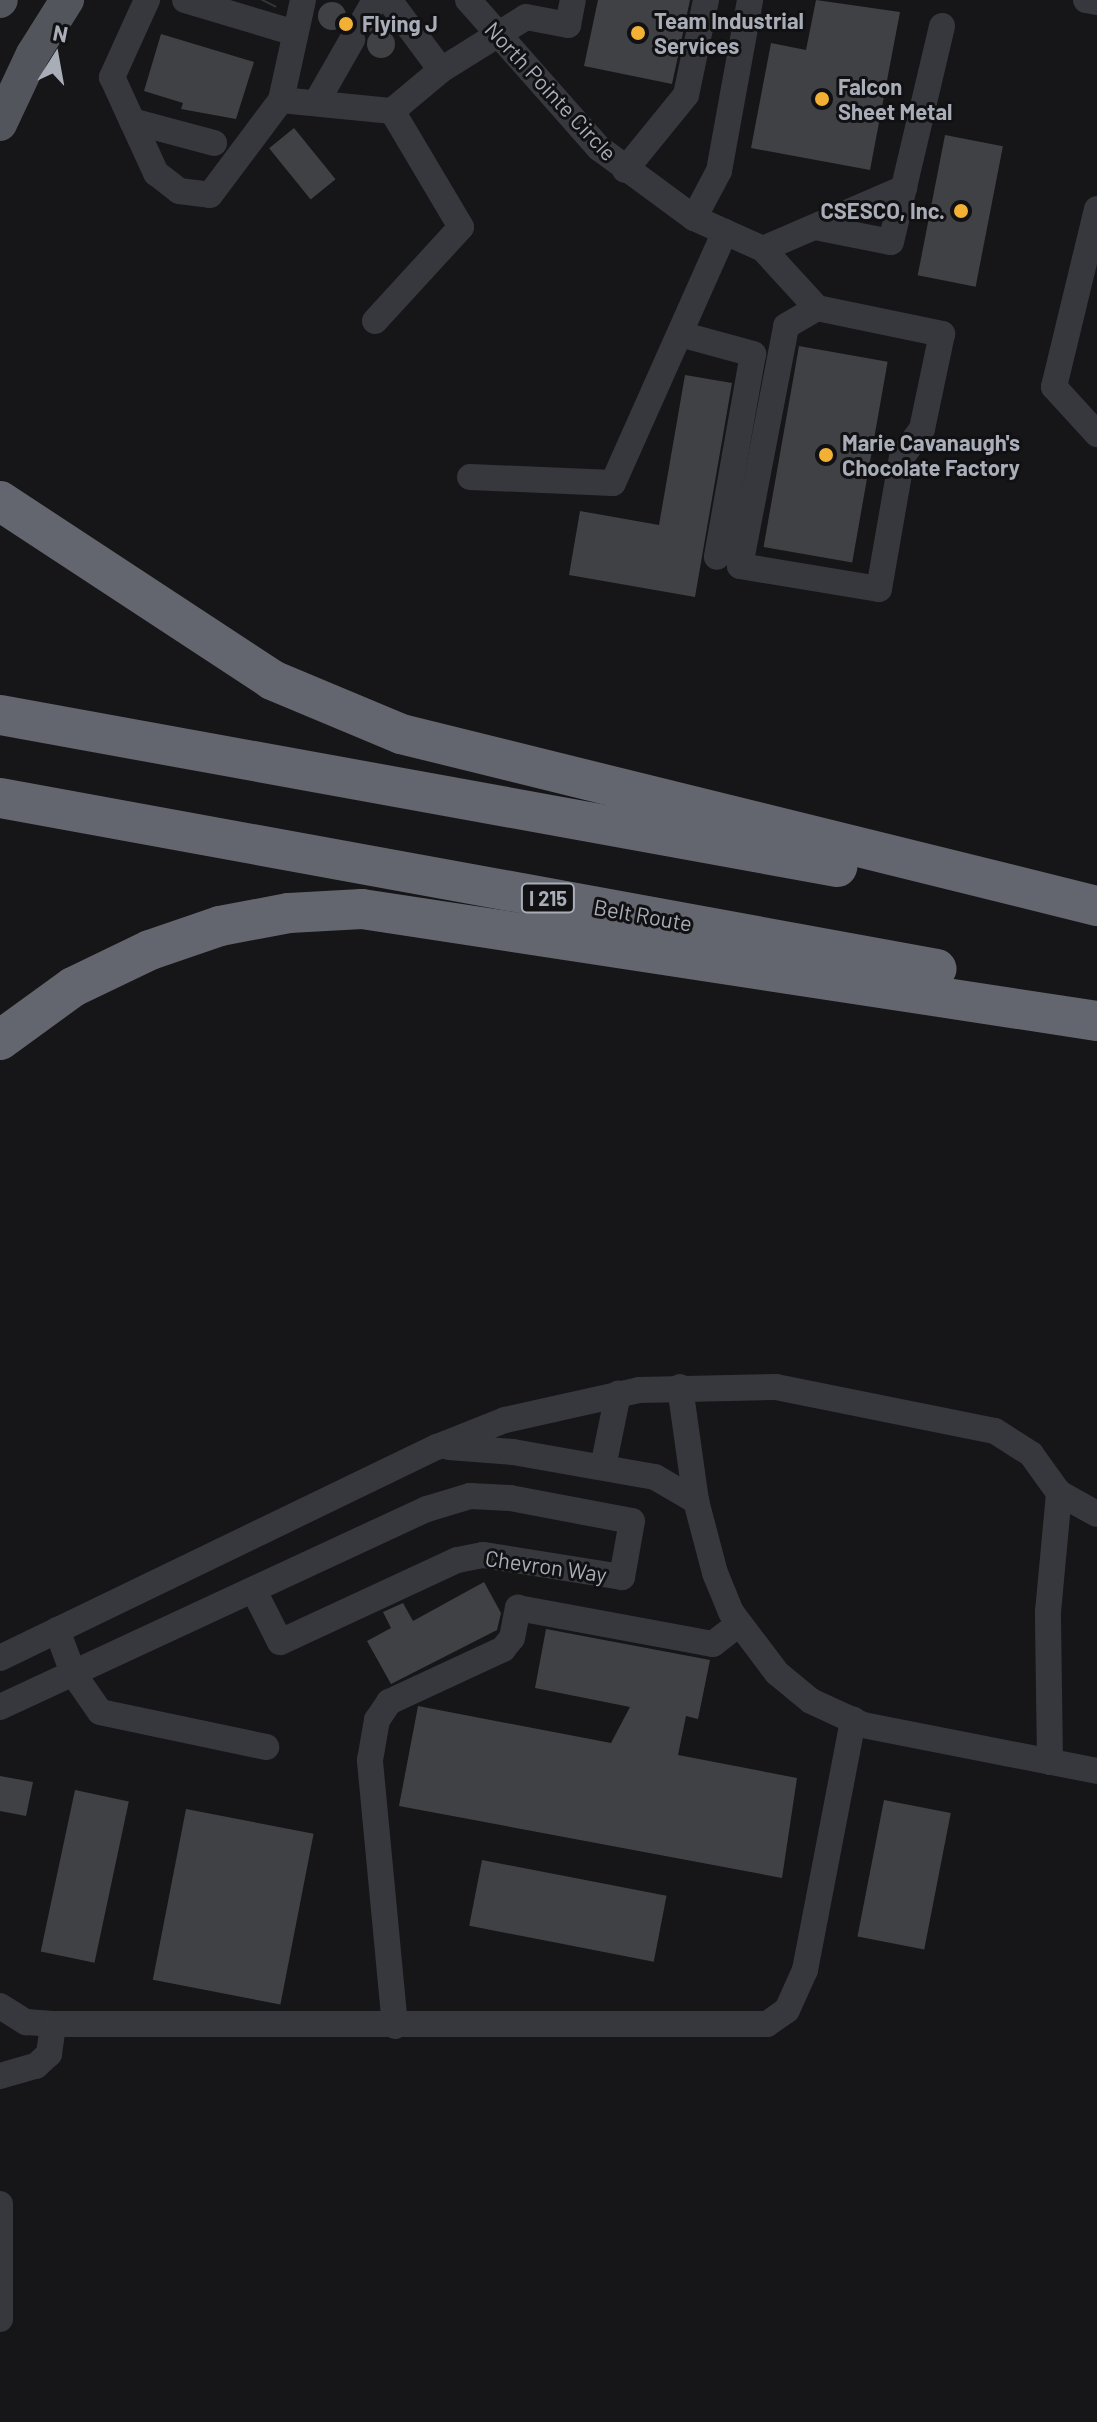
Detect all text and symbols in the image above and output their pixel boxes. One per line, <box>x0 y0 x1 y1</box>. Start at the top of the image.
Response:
place label: Team Industrial Services <box>654 7 804 58</box>
place label: Flying J <box>362 11 438 37</box>
marker: Flying J <box>337 15 355 33</box>
north arrow <box>16 16 96 96</box>
street label: North Pointe Circle <box>480 16 622 166</box>
text: N <box>51 18 70 47</box>
marker: Team Industrial Services <box>629 24 647 42</box>
place label: Falcon Sheet Metal <box>838 73 952 124</box>
marker: Falcon Sheet Metal <box>813 90 831 108</box>
place label: CSESCO, Inc. <box>820 198 945 224</box>
marker: CSESCO, Inc. <box>952 202 970 220</box>
place label: Marie Cavanaugh's Chocolate Factory <box>842 429 1020 480</box>
marker: Marie Cavanaugh's Chocolate Factory <box>817 446 835 464</box>
road number: I 215 <box>520 882 576 914</box>
street label: Belt Route <box>592 893 694 937</box>
street label: Chevron Way <box>483 1544 609 1588</box>

